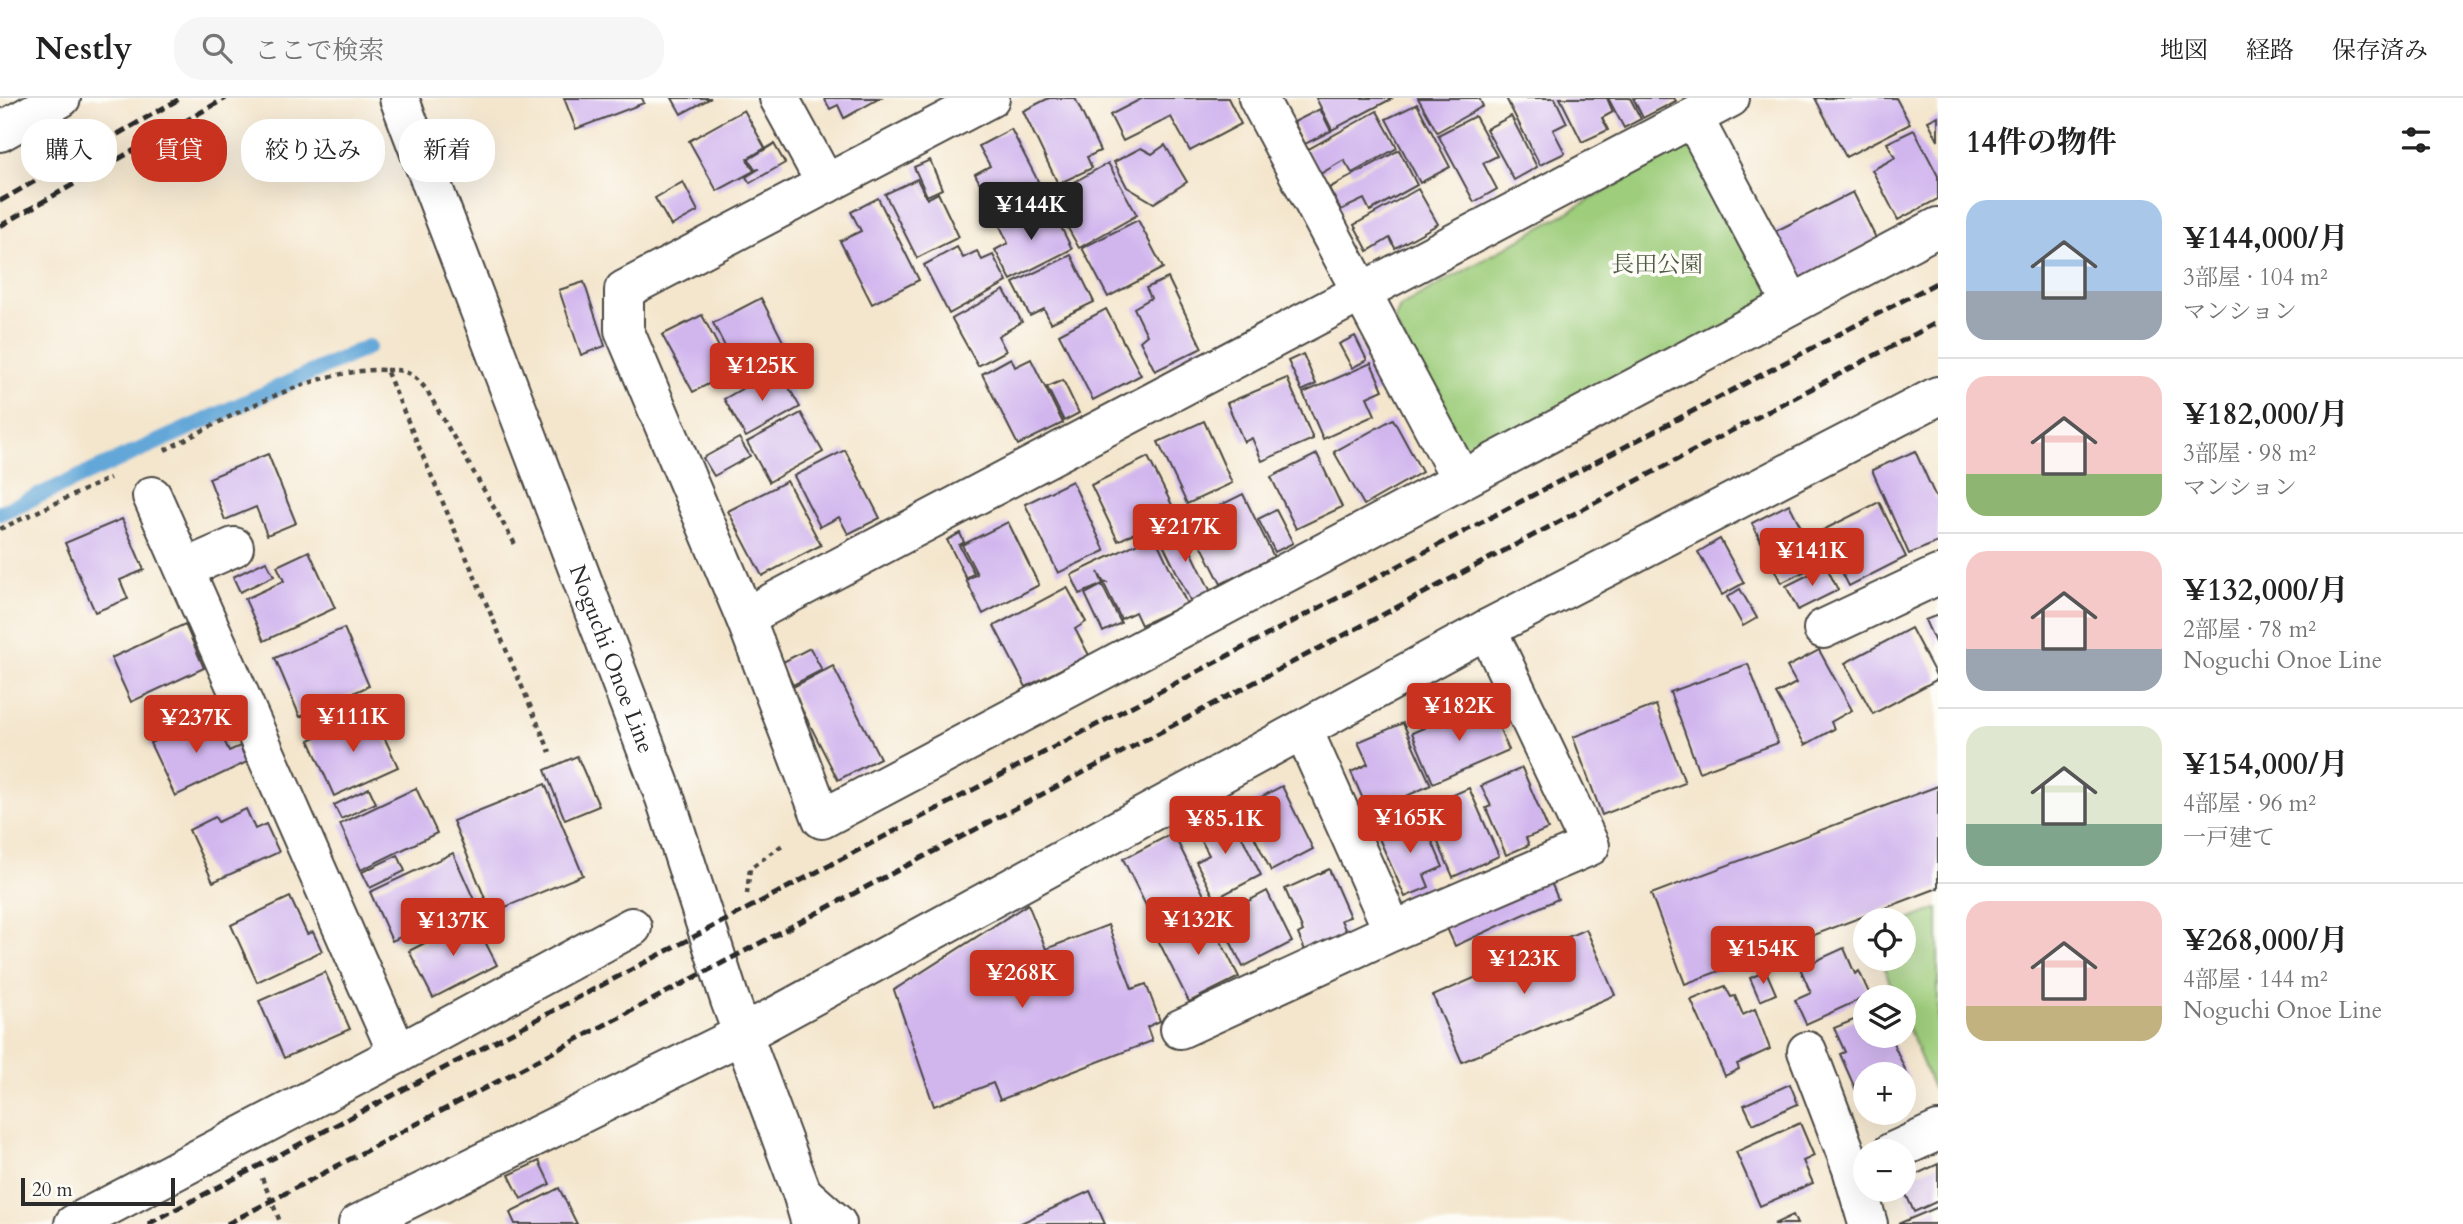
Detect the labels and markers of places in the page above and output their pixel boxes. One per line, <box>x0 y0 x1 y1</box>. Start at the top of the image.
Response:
pin: ¥144K <box>982 183 1080 242</box>
pin: ¥125K <box>713 344 811 403</box>
pin: ¥217K <box>1136 504 1234 564</box>
pin: ¥141K <box>1763 528 1861 588</box>
pin: ¥182K <box>1410 684 1508 743</box>
pin: ¥111K <box>304 694 402 754</box>
pin: ¥237K <box>147 696 245 755</box>
pin: ¥85.1K <box>1168 796 1282 856</box>
pin: ¥165K <box>1361 796 1459 855</box>
pin: ¥137K <box>404 898 502 958</box>
pin: ¥132K <box>1149 898 1247 957</box>
pin: ¥154K <box>1714 926 1812 986</box>
pin: ¥123K <box>1475 936 1573 996</box>
pin: ¥268K <box>973 950 1071 1010</box>

